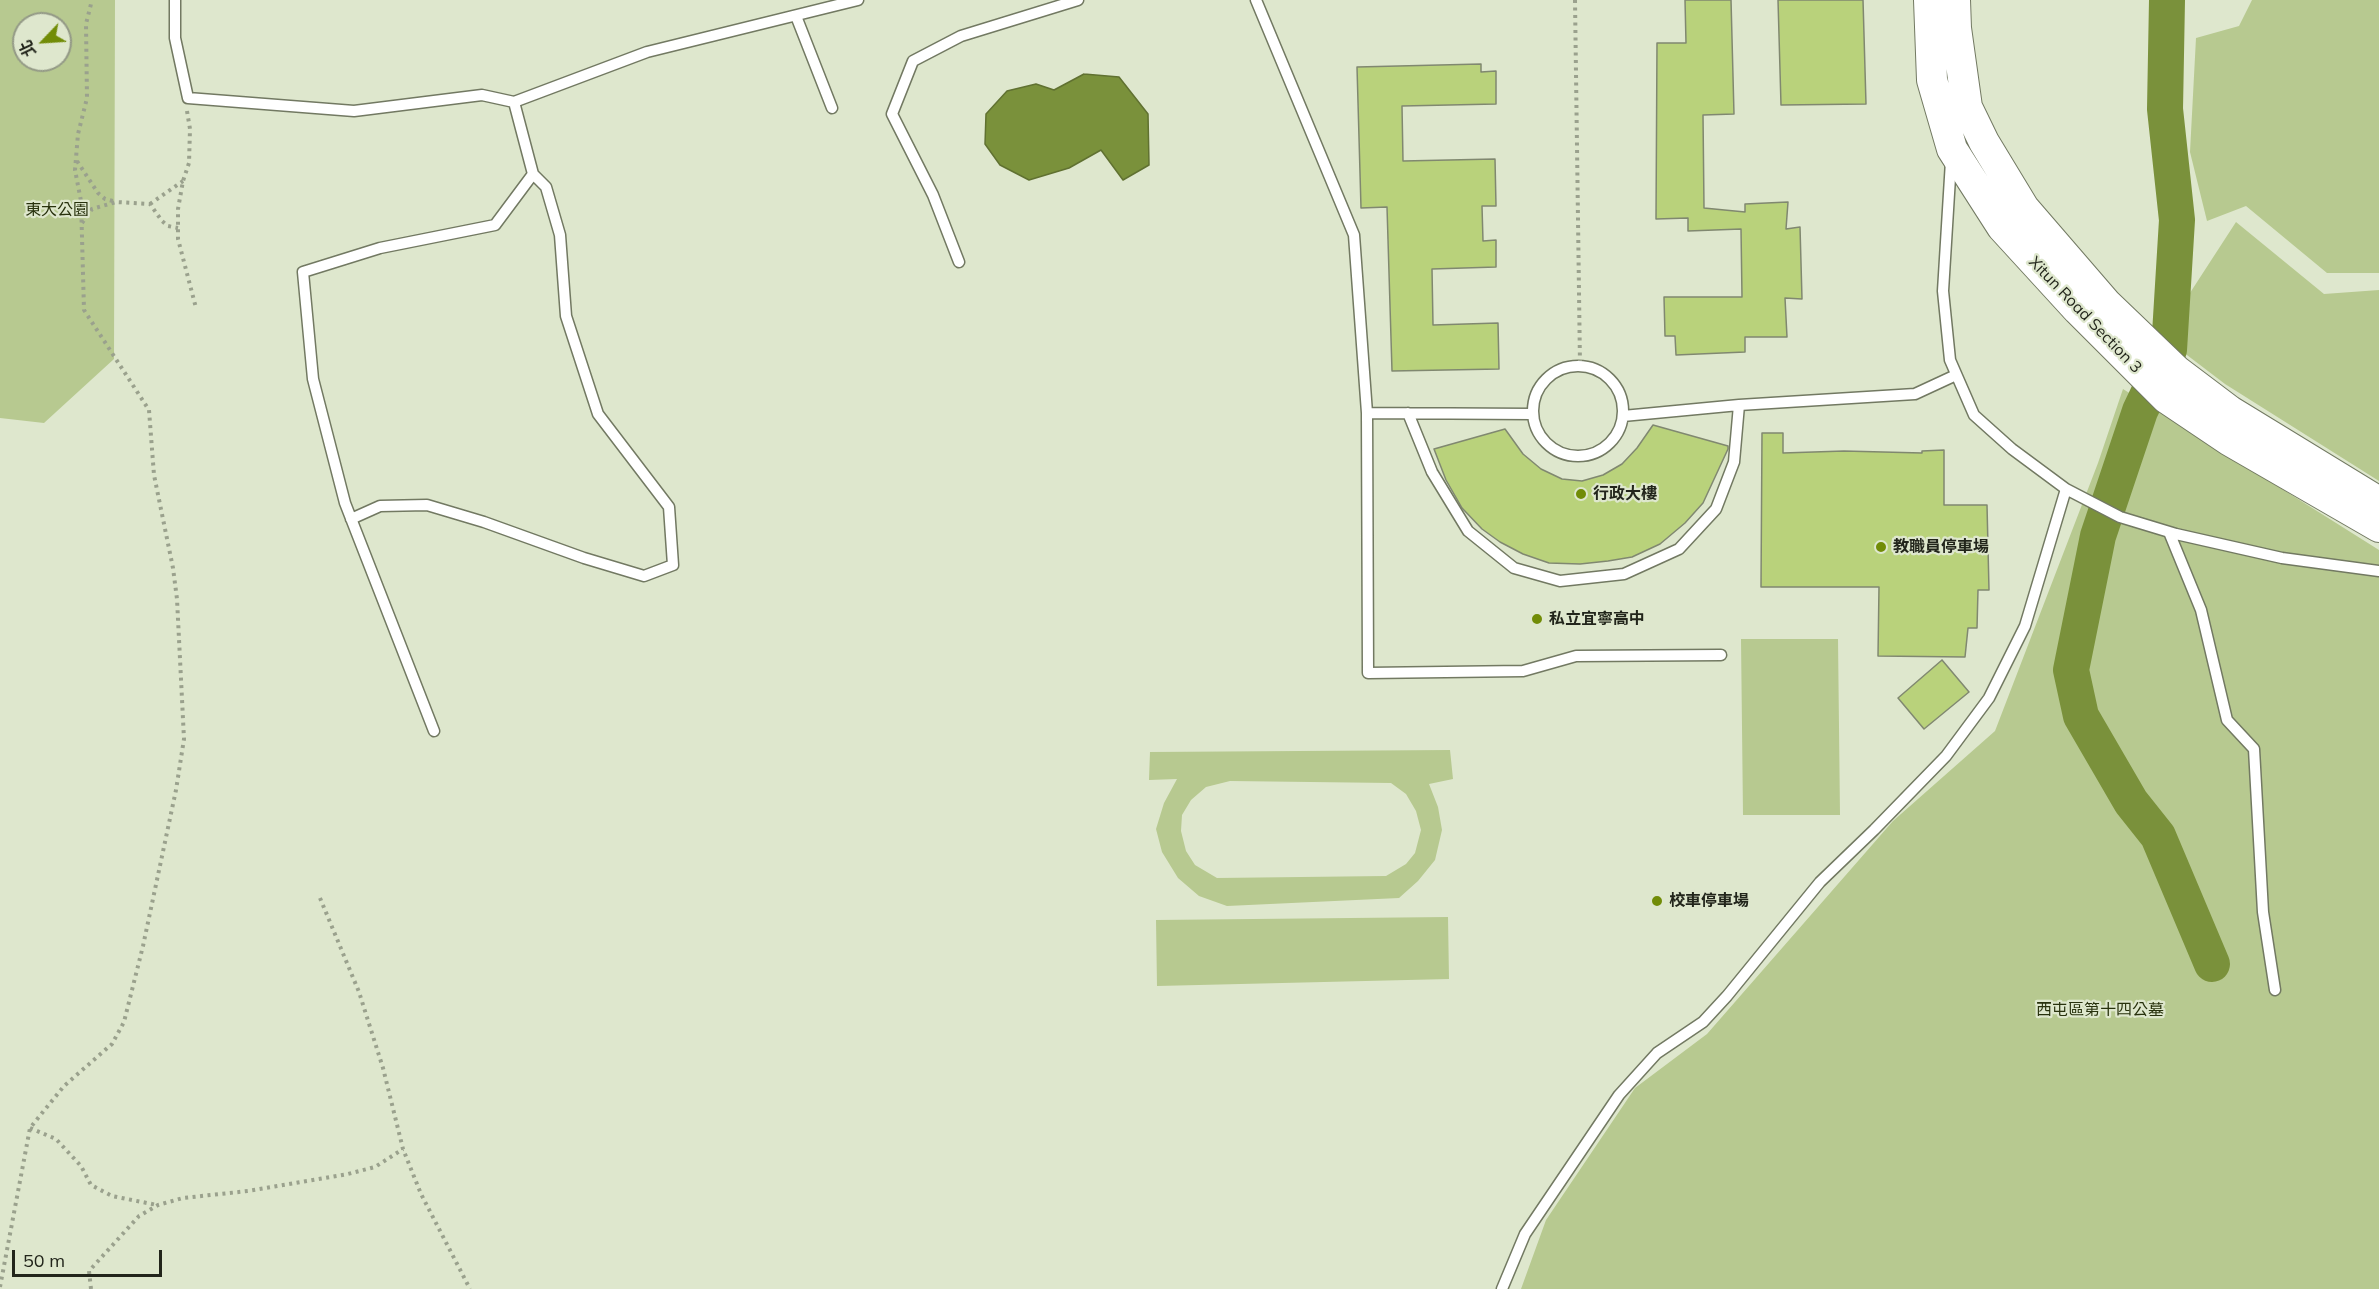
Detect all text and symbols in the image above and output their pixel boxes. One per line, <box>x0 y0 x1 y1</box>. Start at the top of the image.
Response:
north arrow <box>12 12 72 72</box>
text: 北 <box>15 37 40 60</box>
park label: 東大公園 <box>25 200 89 220</box>
street label: Xitun Road Section 3 <box>2024 253 2146 377</box>
place label: 行政大樓 <box>1593 484 1657 504</box>
marker: 行政大樓 <box>1574 487 1588 501</box>
place label: 教職員停車場 <box>1893 537 1989 557</box>
marker: 教職員停車場 <box>1874 540 1888 554</box>
place label: 私立宜寧高中 <box>1549 609 1645 629</box>
marker: 私立宜寧高中 <box>1530 612 1544 626</box>
place label: 校車停車場 <box>1669 891 1749 911</box>
marker: 校車停車場 <box>1650 894 1664 908</box>
park label: 西屯區第十四公墓 <box>2036 1000 2164 1020</box>
scale bar <box>15 1238 165 1276</box>
text: 50 m <box>23 1249 65 1272</box>

